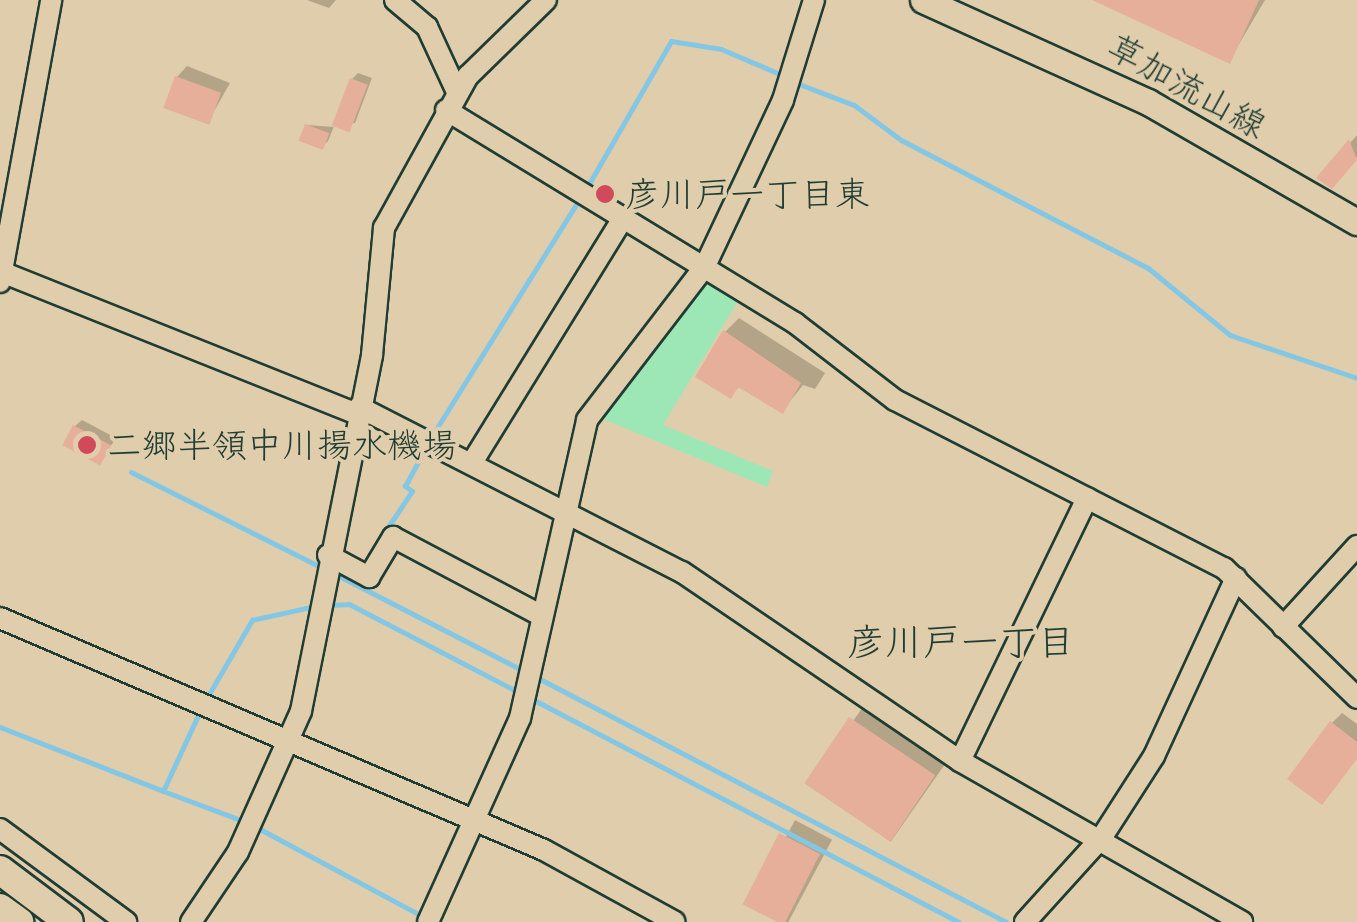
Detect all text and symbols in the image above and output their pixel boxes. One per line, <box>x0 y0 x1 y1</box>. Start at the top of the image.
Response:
street label: 草加流山線 <box>1100 25 1274 147</box>
place label: 彦川戸一丁目東 <box>625 173 870 215</box>
marker: 彦川戸一丁目東 <box>594 183 616 205</box>
place label: 二郷半領中川揚水機場 <box>107 424 457 466</box>
marker: 二郷半領中川揚水機場 <box>76 434 98 456</box>
district label: 彦川戸一丁目 <box>847 619 1075 665</box>

